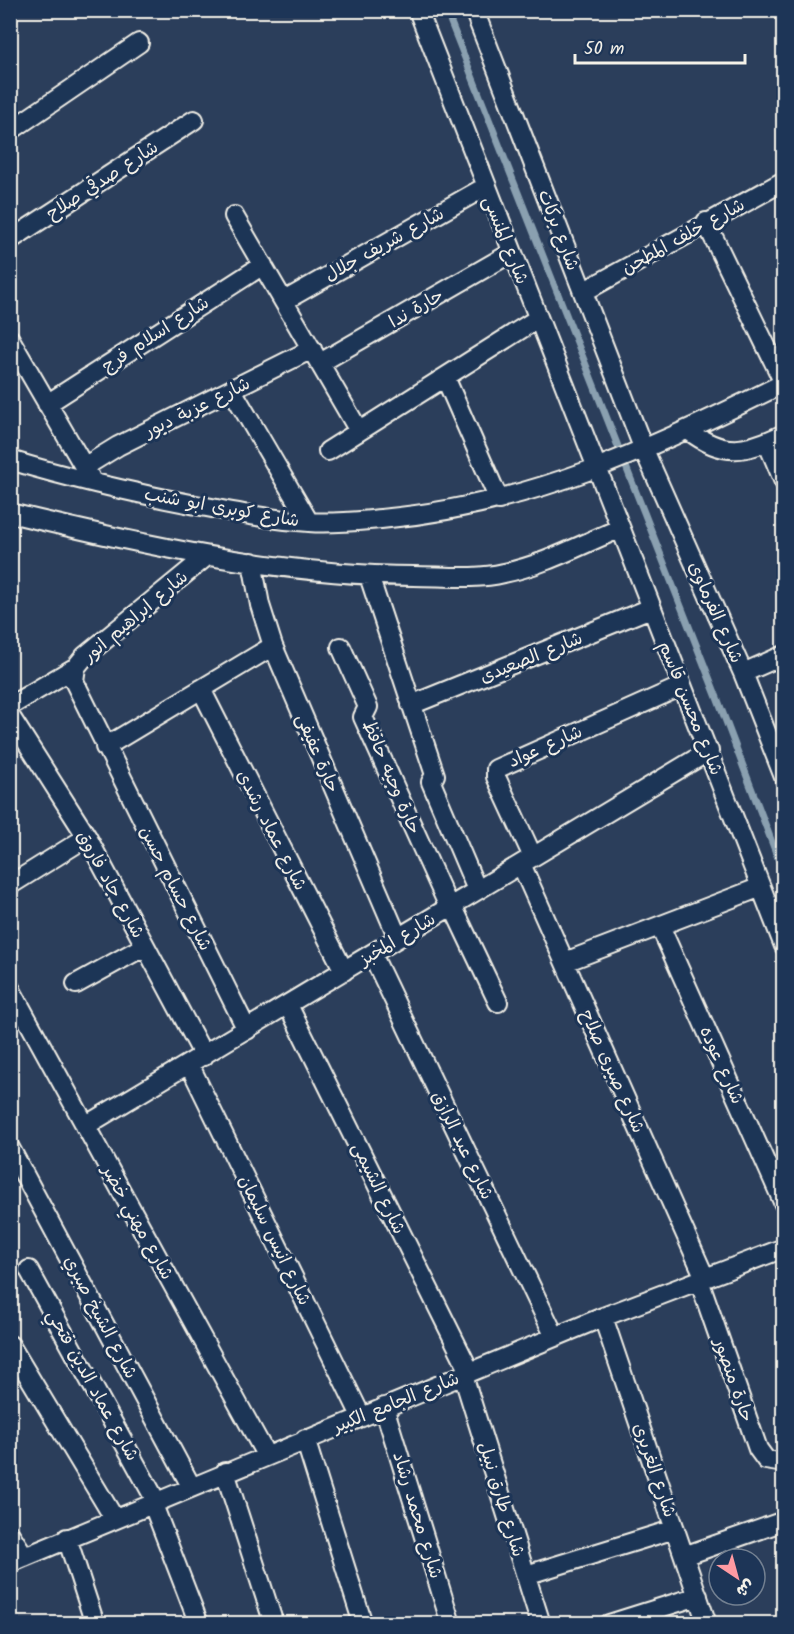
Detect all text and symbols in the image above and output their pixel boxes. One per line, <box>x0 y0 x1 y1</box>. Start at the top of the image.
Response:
scale bar <box>575 27 744 65</box>
text: 50 m <box>584 35 624 64</box>
street label: شارع صدقي صلاح <box>41 134 165 229</box>
street label: شارع بركات <box>529 186 586 275</box>
street label: شارع خلف المطحن <box>617 191 751 283</box>
street label: شارع المنسى <box>474 192 536 289</box>
street label: شارع شريف جلال <box>319 200 450 290</box>
street label: حارة ندا <box>384 282 450 337</box>
street label: شارع اسلام فرج <box>96 289 216 381</box>
street label: شارع عزبة دبور <box>138 370 256 447</box>
street label: شارع كوبرى ابو شنب <box>142 481 302 536</box>
street label: شارع الفرماوى <box>679 557 750 668</box>
street label: شارع ابراهيم انور <box>76 564 195 671</box>
street label: شارع الصعيدى <box>476 625 587 692</box>
street label: شارع محسن قاسم <box>649 637 730 780</box>
street label: حارة عفيفى <box>287 709 346 798</box>
street label: حارة وجيه حافظ <box>354 716 428 839</box>
street label: شارع عواد <box>504 718 587 777</box>
street label: شارع عماد رشدى <box>228 765 314 896</box>
street label: شارع حسام حسن <box>131 821 219 956</box>
street label: شارع جاد فاروق <box>68 825 151 944</box>
street label: شارع المخبز <box>352 906 442 976</box>
street label: شارع صبرى صلاح <box>571 1005 652 1138</box>
street label: شارع عوده <box>691 1022 751 1109</box>
street label: شارع عبد الرازق <box>423 1086 501 1205</box>
street label: شارع الشيمى <box>343 1138 412 1240</box>
street label: شارع مهني خضر <box>92 1158 180 1286</box>
street label: شارع انيس سليمان <box>229 1170 318 1311</box>
street label: شارع الشيخ صبري <box>55 1251 144 1385</box>
street label: شارع عماد الدين فتحي <box>38 1304 146 1467</box>
street label: حارة منصور <box>704 1333 760 1426</box>
street label: شارع الجامع الكبير <box>327 1365 464 1443</box>
street label: شارع الغريرى <box>624 1419 683 1522</box>
street label: شارع طارق نبيل <box>469 1438 532 1561</box>
street label: شارع محمد رشاد <box>384 1448 450 1582</box>
north arrow <box>707 1547 767 1607</box>
text: ش <box>730 1573 759 1603</box>

